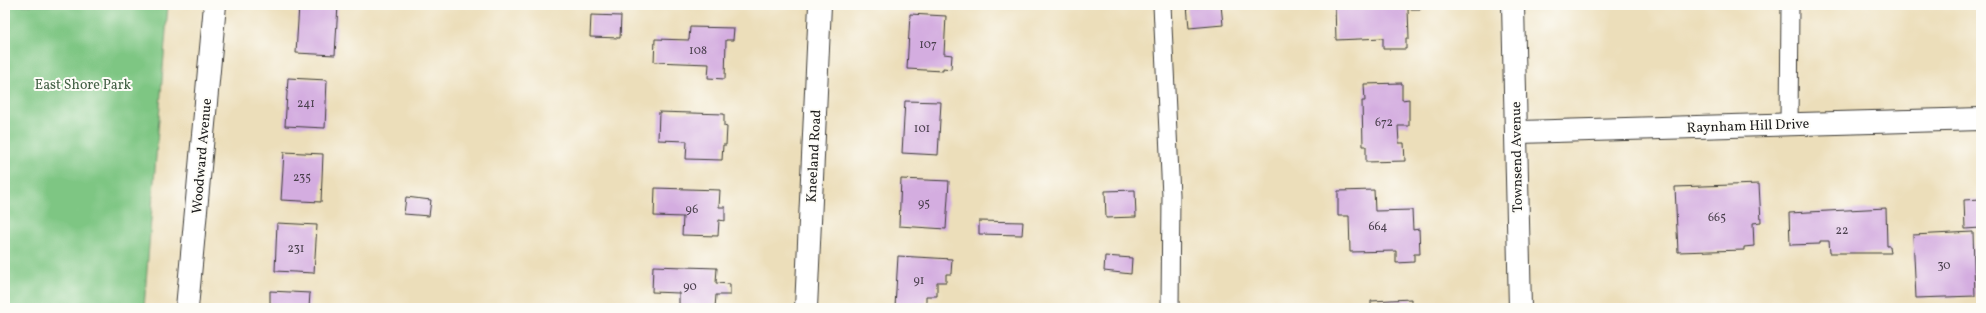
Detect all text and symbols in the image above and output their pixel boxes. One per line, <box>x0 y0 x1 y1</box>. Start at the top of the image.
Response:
house number: 107 <box>919 37 937 53</box>
house number: 108 <box>689 43 707 59</box>
park label: East Shore Park <box>35 76 132 95</box>
house number: 241 <box>297 96 315 112</box>
street label: Woodward Avenue <box>188 97 217 215</box>
street label: Townsend Avenue <box>1507 101 1528 213</box>
street label: Kneeland Road <box>803 109 826 203</box>
house number: 672 <box>1375 115 1393 131</box>
street label: Raynham Hill Drive <box>1686 115 1810 138</box>
house number: 101 <box>914 121 930 137</box>
house number: 235 <box>293 170 311 186</box>
house number: 95 <box>918 196 930 212</box>
house number: 96 <box>686 202 698 218</box>
house number: 665 <box>1708 210 1726 226</box>
house number: 664 <box>1369 219 1387 235</box>
house number: 22 <box>1836 223 1848 239</box>
house number: 231 <box>288 241 304 257</box>
house number: 30 <box>1937 258 1951 274</box>
house number: 91 <box>914 273 924 289</box>
house number: 90 <box>683 279 697 295</box>

